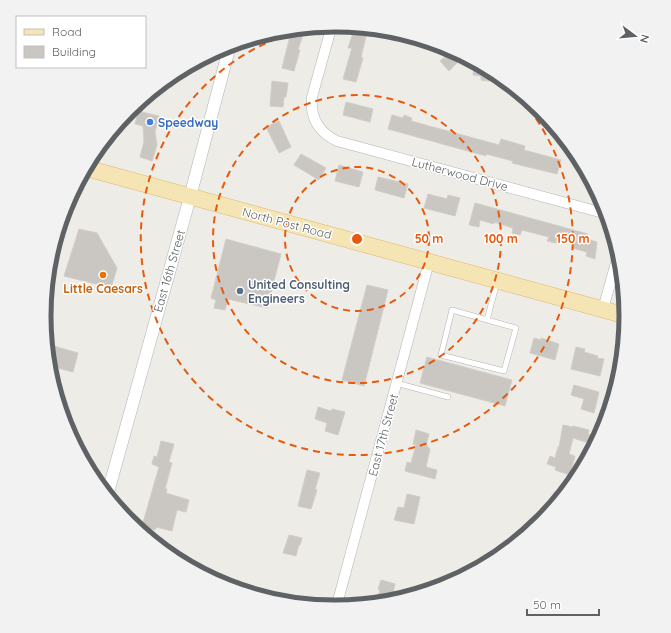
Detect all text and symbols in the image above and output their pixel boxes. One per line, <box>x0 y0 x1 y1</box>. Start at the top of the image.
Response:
legend <box>16 16 146 68</box>
north arrow <box>615 16 655 56</box>
text: Road <box>52 24 82 39</box>
text: N <box>637 33 652 45</box>
text: Building <box>52 44 96 59</box>
place label: Speedway <box>158 115 218 130</box>
marker: Speedway <box>145 117 155 127</box>
street label: Lutherwood Drive <box>410 154 510 194</box>
street label: North Post Road <box>241 204 333 242</box>
street label: East 16th Street <box>150 228 188 314</box>
text: 50 m <box>415 231 443 246</box>
text: 100 m <box>484 231 518 246</box>
text: 150 m <box>556 231 590 246</box>
centre of rings <box>350 232 364 246</box>
marker: Little Caesars <box>98 270 108 280</box>
place label: United Consulting Engineers <box>248 277 350 306</box>
place label: Little Caesars <box>63 281 143 296</box>
marker: United Consulting Engineers <box>235 286 245 296</box>
street label: East 17th Street <box>365 392 401 478</box>
scale bar <box>527 591 599 617</box>
text: 50 m <box>533 597 561 612</box>

